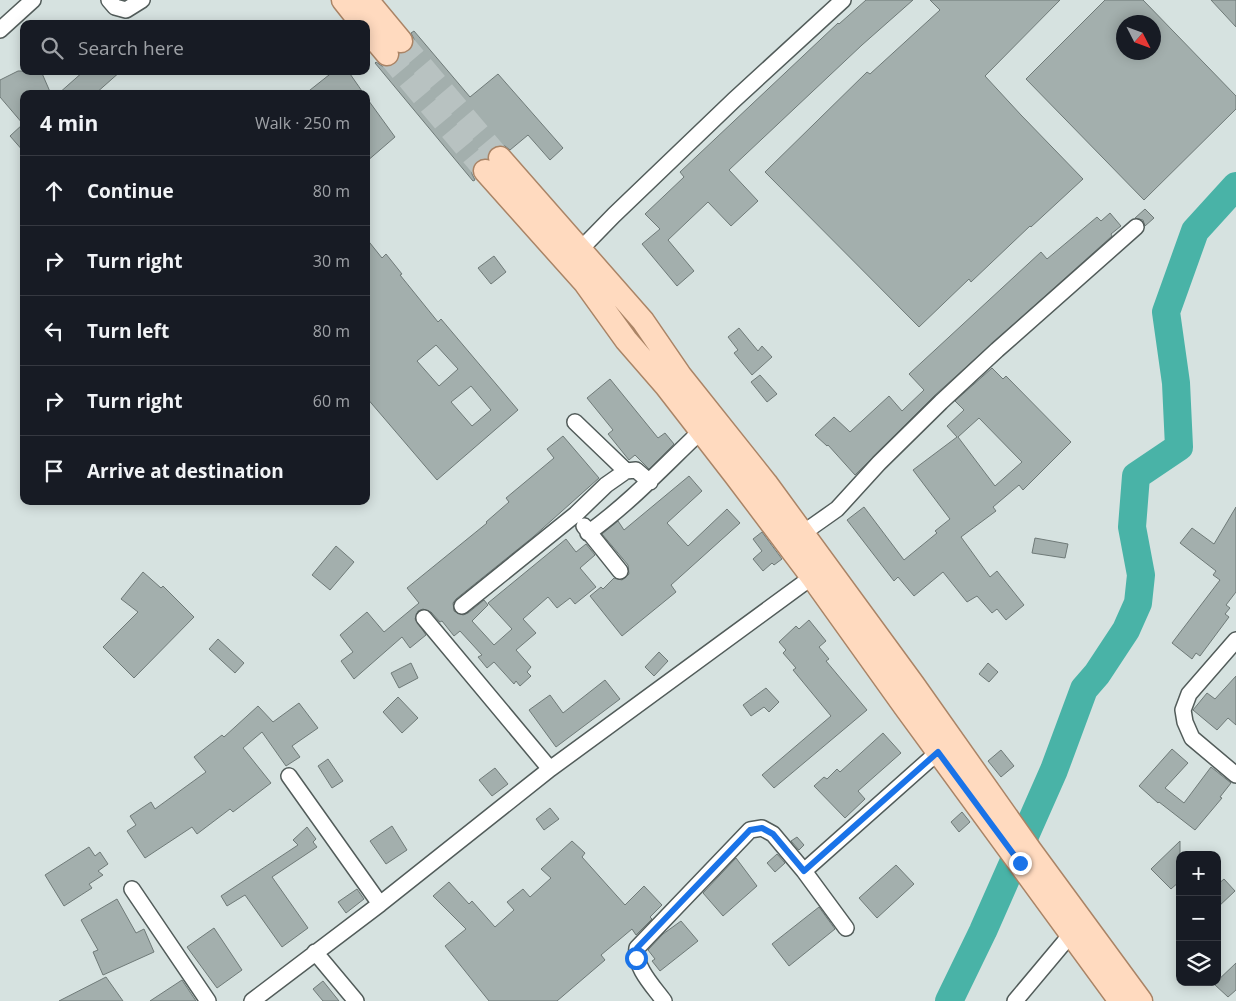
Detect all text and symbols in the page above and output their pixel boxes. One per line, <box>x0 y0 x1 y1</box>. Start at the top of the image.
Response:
north arrow <box>1116 15 1161 60</box>
search box <box>20 20 370 75</box>
icon: search <box>38 34 66 62</box>
text: Search here <box>78 35 184 61</box>
text: 4 min <box>40 109 98 137</box>
text: Walk · 250 m <box>255 112 350 134</box>
icon: ahead <box>40 177 68 205</box>
text: Continue <box>87 178 174 204</box>
text: 80 m <box>313 180 350 202</box>
icon: right <box>40 247 68 275</box>
text: Turn right <box>87 248 182 274</box>
text: 30 m <box>313 250 350 272</box>
icon: left <box>40 317 68 345</box>
text: Turn left <box>87 318 169 344</box>
text: 80 m <box>313 320 350 342</box>
icon: right <box>40 387 68 415</box>
text: Turn right <box>87 388 182 414</box>
text: 60 m <box>313 390 350 412</box>
icon: arrive <box>40 457 68 485</box>
text: Arrive at destination <box>87 458 284 484</box>
map controls <box>1176 851 1221 986</box>
button: + <box>1176 851 1221 896</box>
route end <box>1009 852 1032 875</box>
button: − <box>1176 896 1221 941</box>
button: layers <box>1176 941 1221 986</box>
route start <box>625 947 648 970</box>

